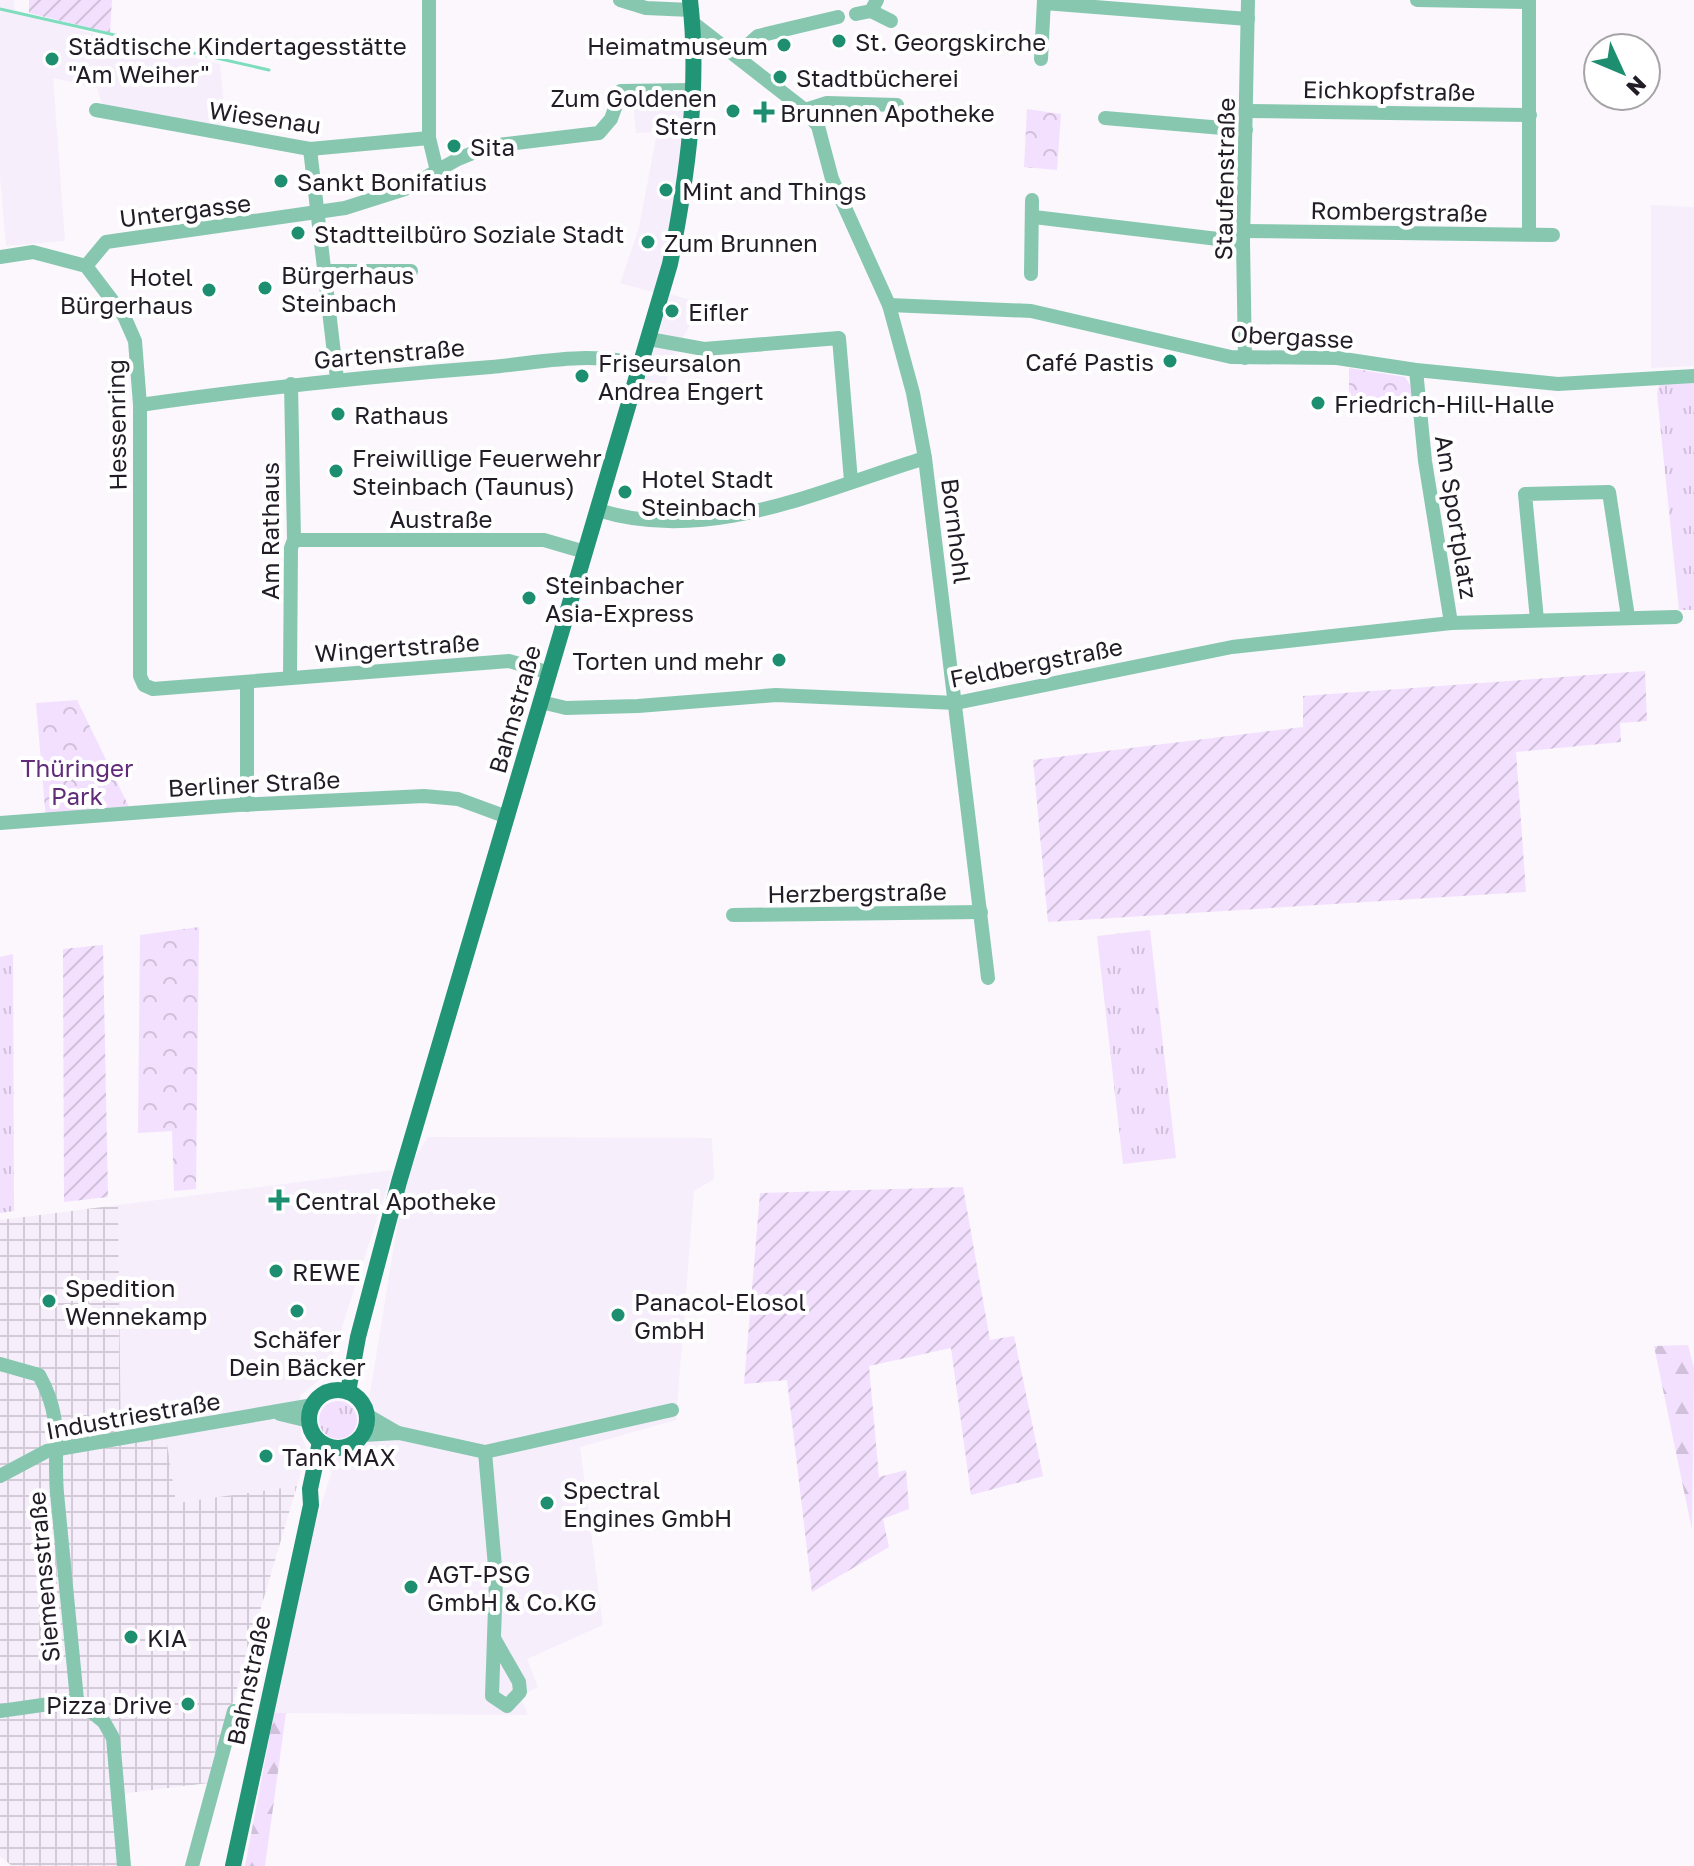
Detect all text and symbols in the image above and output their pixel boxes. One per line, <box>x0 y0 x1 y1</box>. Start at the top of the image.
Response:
place label: St. Georgskirche <box>855 27 1046 56</box>
place label: Städtische Kindertagesstätte "Am Weiher" <box>68 31 407 88</box>
place label: Heimatmuseum <box>587 31 768 60</box>
marker: St. Georgskirche <box>830 32 848 50</box>
north arrow <box>1582 32 1662 112</box>
marker: Heimatmuseum <box>775 36 793 54</box>
marker: Städtische Kindertagesstätte "Am Weiher" <box>43 50 61 68</box>
place label: Stadtbücherei <box>796 63 959 92</box>
marker: Stadtbücherei <box>771 68 789 86</box>
text: N <box>1621 71 1652 102</box>
street label: Eichkopfstraße <box>1303 74 1475 106</box>
place label: Zum Goldenen Stern <box>550 83 717 140</box>
street label: Wiesenau <box>207 95 323 139</box>
street label: Staufenstraße <box>1208 97 1240 261</box>
place label: Brunnen Apotheke <box>780 98 995 127</box>
marker: Zum Goldenen Stern <box>724 102 742 120</box>
marker: Brunnen Apotheke <box>755 103 773 121</box>
place label: Sita <box>470 132 515 161</box>
marker: Sita <box>445 137 463 155</box>
place label: Sankt Bonifatius <box>297 167 487 196</box>
marker: Sankt Bonifatius <box>272 172 290 190</box>
place label: Mint and Things <box>682 176 867 205</box>
marker: Mint and Things <box>657 181 675 199</box>
street label: Untergasse <box>118 188 252 232</box>
street label: Rombergstraße <box>1310 195 1488 227</box>
place label: Stadtteilbüro Soziale Stadt <box>314 219 624 248</box>
marker: Stadtteilbüro Soziale Stadt <box>289 224 307 242</box>
place label: Zum Brunnen <box>664 228 818 257</box>
marker: Zum Brunnen <box>639 233 657 251</box>
place label: Bürgerhaus Steinbach <box>281 260 414 317</box>
place label: Hotel Bürgerhaus <box>60 262 193 319</box>
marker: Bürgerhaus Steinbach <box>256 279 274 297</box>
marker: Hotel Bürgerhaus <box>200 281 218 299</box>
place label: Eifler <box>688 297 749 326</box>
marker: Eifler <box>663 302 681 320</box>
street label: Obergasse <box>1230 318 1354 354</box>
street label: Gartenstraße <box>312 332 466 374</box>
place label: Café Pastis <box>1025 347 1154 376</box>
place label: Friseursalon Andrea Engert <box>598 348 764 405</box>
marker: Café Pastis <box>1161 352 1179 370</box>
street label: Hessenring <box>100 359 132 491</box>
marker: Friseursalon Andrea Engert <box>573 367 591 385</box>
place label: Friedrich-Hill-Halle <box>1334 389 1555 418</box>
marker: Friedrich-Hill-Halle <box>1309 394 1327 412</box>
place label: Rathaus <box>354 400 449 429</box>
marker: Rathaus <box>329 405 347 423</box>
street label: Am Sportplatz <box>1430 433 1484 601</box>
place label: Freiwillige Feuerwehr Steinbach (Taunus) <box>352 443 602 500</box>
street label: Am Rathaus <box>255 462 284 600</box>
marker: Freiwillige Feuerwehr Steinbach (Taunus) <box>327 462 345 480</box>
place label: Hotel Stadt Steinbach <box>641 464 773 521</box>
street label: Bornhohl <box>936 477 978 585</box>
marker: Hotel Stadt Steinbach <box>616 483 634 501</box>
street label: Austraße <box>390 504 492 533</box>
place label: Steinbacher Asia-Express <box>545 570 694 627</box>
marker: Steinbacher Asia-Express <box>520 589 538 607</box>
street label: Wingertstraße <box>314 627 480 667</box>
street label: Feldbergstraße <box>947 631 1125 693</box>
street label: Bahnstraße <box>482 642 546 776</box>
place label: Torten und mehr <box>572 646 763 675</box>
marker: Torten und mehr <box>770 651 788 669</box>
park label: Thüringer Park <box>21 753 133 810</box>
street label: Berliner Straße <box>167 764 341 802</box>
street label: Herzbergstraße <box>767 876 947 908</box>
place label: Central Apotheke <box>295 1186 496 1215</box>
marker: Central Apotheke <box>270 1191 288 1209</box>
place label: REWE <box>292 1257 361 1286</box>
marker: REWE <box>267 1262 285 1280</box>
place label: Spedition Wennekamp <box>65 1273 207 1330</box>
place label: Panacol-Elosol GmbH <box>634 1287 806 1344</box>
marker: Spedition Wennekamp <box>40 1292 58 1310</box>
marker: Schäfer Dein Bäcker <box>288 1302 306 1320</box>
marker: Panacol-Elosol GmbH <box>609 1306 627 1324</box>
place label: Schäfer Dein Bäcker <box>229 1324 366 1381</box>
street label: Industriestraße <box>44 1385 222 1445</box>
place label: Tank MAX <box>282 1442 396 1471</box>
marker: Tank MAX <box>257 1447 275 1465</box>
place label: Spectral Engines GmbH <box>563 1475 732 1532</box>
street label: Siemensstraße <box>21 1490 65 1664</box>
marker: Spectral Engines GmbH <box>538 1494 556 1512</box>
place label: AGT-PSG GmbH & Co.KG <box>427 1559 597 1616</box>
marker: AGT-PSG GmbH & Co.KG <box>402 1578 420 1596</box>
street label: Bahnstraße <box>220 1612 276 1748</box>
place label: KIA <box>147 1623 187 1652</box>
marker: KIA <box>122 1628 140 1646</box>
place label: Pizza Drive <box>46 1690 172 1719</box>
marker: Pizza Drive <box>179 1695 197 1713</box>

